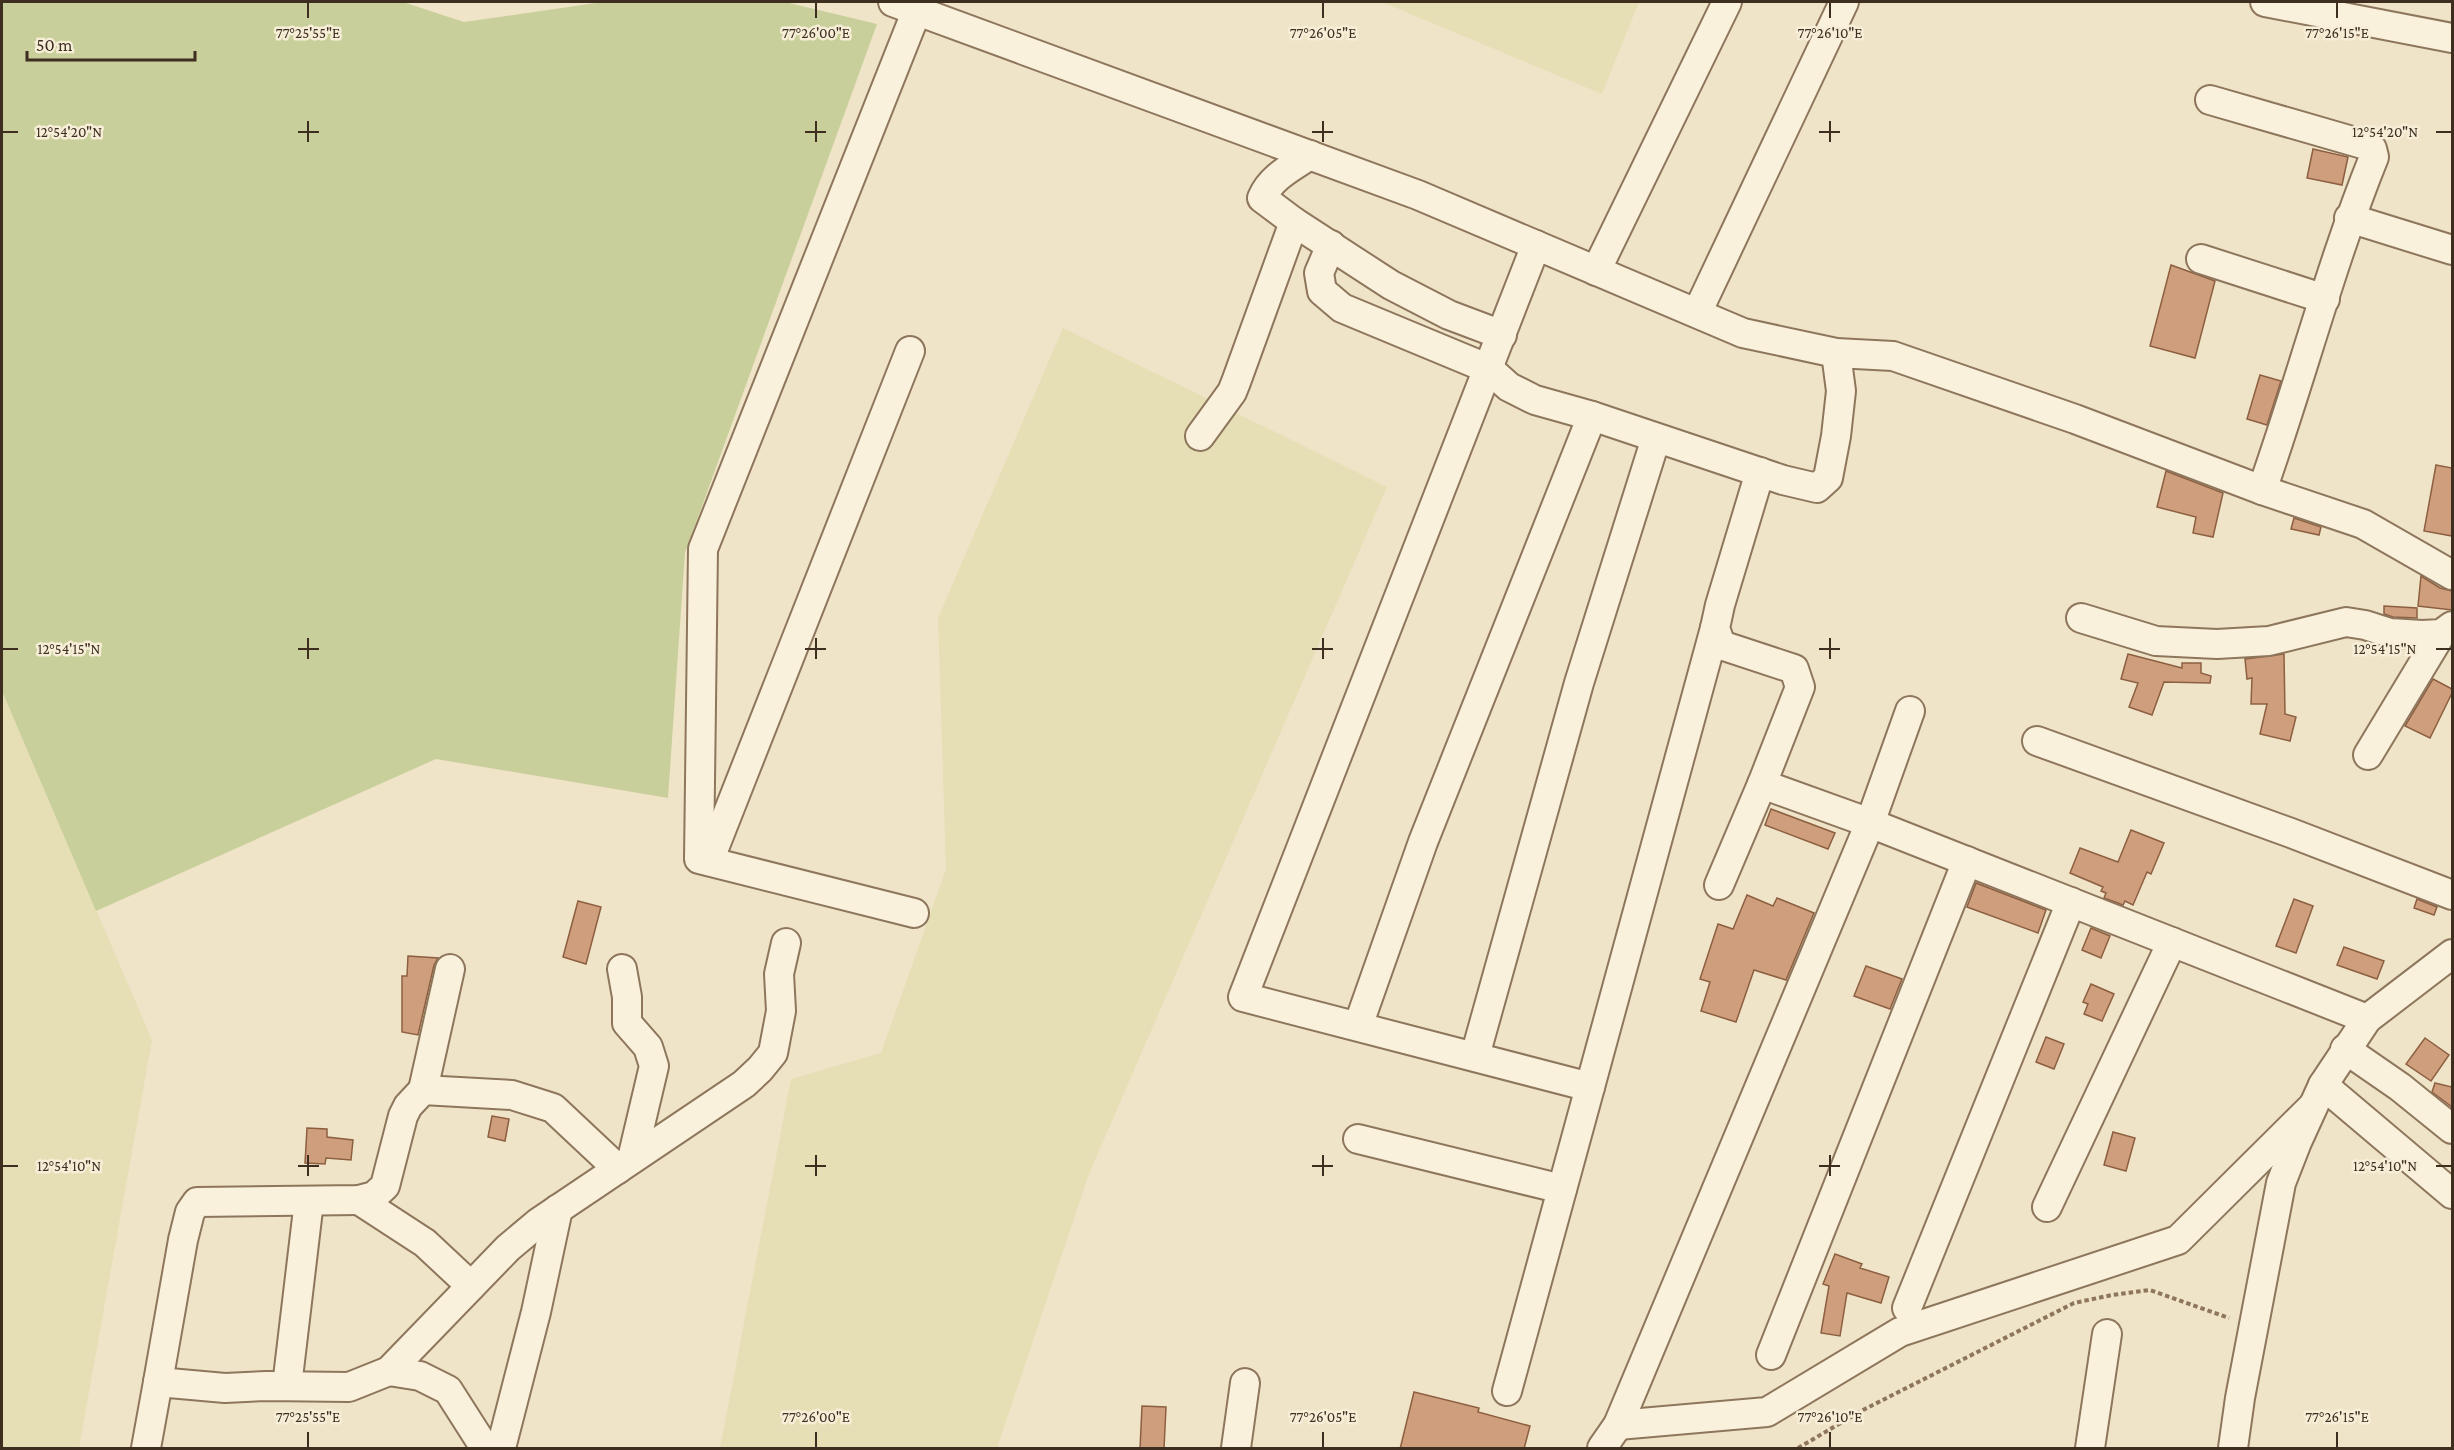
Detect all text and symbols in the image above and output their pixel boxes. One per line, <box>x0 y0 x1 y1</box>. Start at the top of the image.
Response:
scale bar <box>27 24 195 62</box>
text: 77°25'55"E <box>276 25 340 41</box>
text: 77°26'00"E <box>782 25 850 41</box>
text: 77°26'05"E <box>1290 25 1356 41</box>
text: 77°26'10"E <box>1798 25 1862 41</box>
text: 77°26'15"E <box>2305 25 2369 41</box>
text: 50 m <box>36 35 73 55</box>
text: 12°54'20"N <box>36 124 102 140</box>
text: 12°54'20"N <box>2352 124 2418 140</box>
text: 12°54'15"N <box>38 641 101 657</box>
text: 12°54'15"N <box>2354 641 2417 657</box>
text: 12°54'10"N <box>37 1158 101 1174</box>
text: 12°54'10"N <box>2353 1158 2417 1174</box>
text: 77°25'55"E <box>276 1409 340 1425</box>
text: 77°26'00"E <box>782 1409 850 1425</box>
text: 77°26'05"E <box>1290 1409 1356 1425</box>
text: 77°26'10"E <box>1798 1409 1862 1425</box>
text: 77°26'15"E <box>2305 1409 2369 1425</box>

